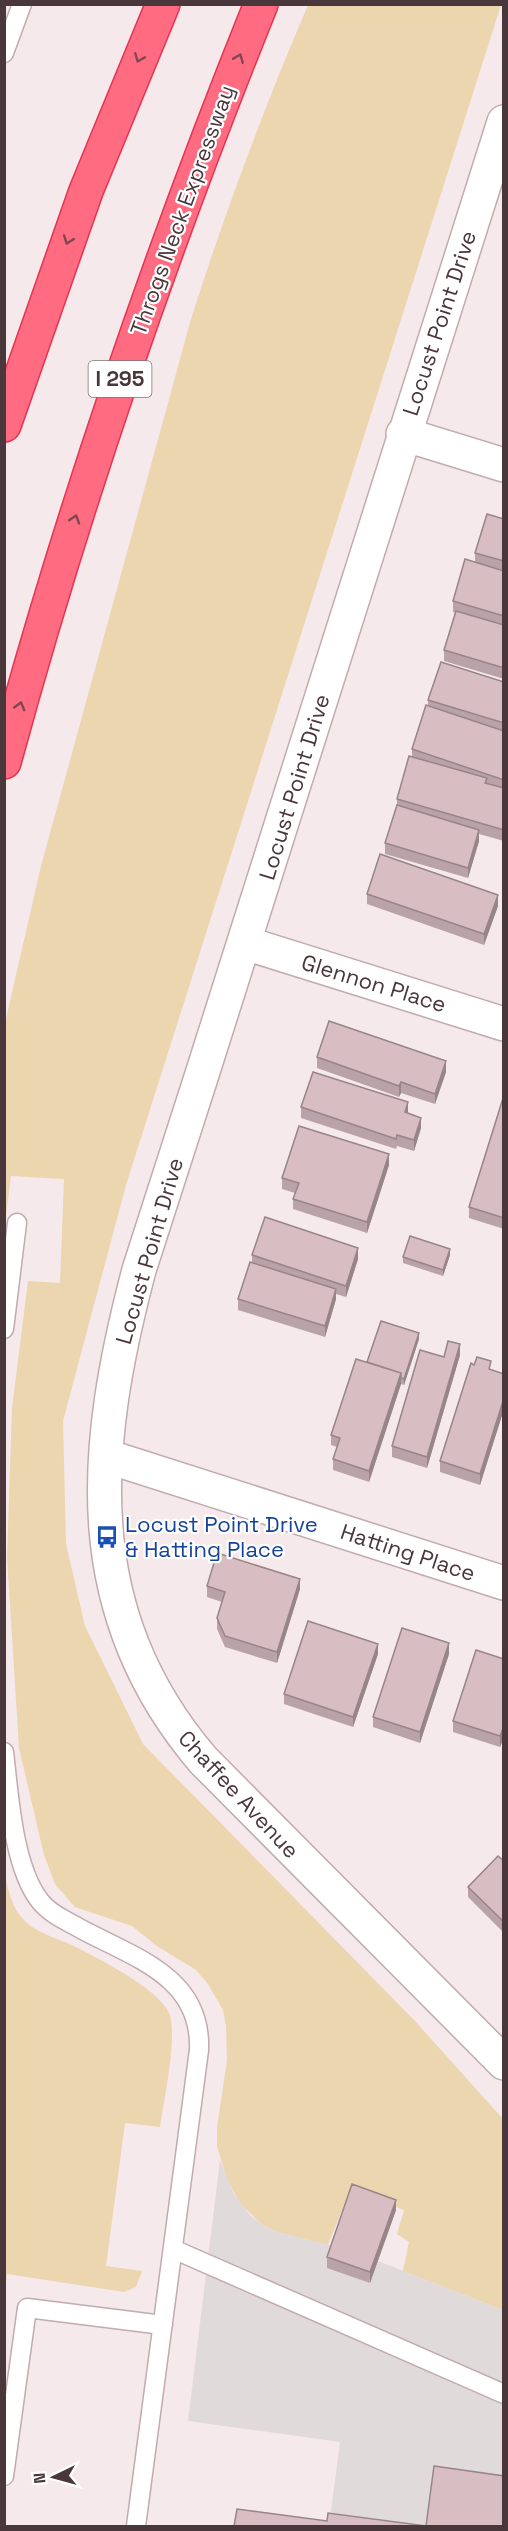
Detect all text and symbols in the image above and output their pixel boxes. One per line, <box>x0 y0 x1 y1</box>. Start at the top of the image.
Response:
one-way arrow <box>134 52 146 63</box>
one-way arrow <box>232 53 244 64</box>
street label: Throgs Neck Expressway <box>124 81 240 339</box>
street label: Locust Point Drive <box>396 227 482 419</box>
one-way arrow <box>62 234 75 244</box>
road number: I 295 <box>88 361 152 397</box>
one-way arrow <box>68 514 80 525</box>
street label: Locust Point Drive <box>252 691 336 883</box>
one-way arrow <box>12 701 25 711</box>
street label: Glennon Place <box>298 948 450 1018</box>
street label: Locust Point Drive <box>109 1154 189 1348</box>
place label: Locust Point Drive & Hatting Place <box>125 1510 318 1563</box>
street label: Hatting Place <box>337 1517 479 1587</box>
bus stop icon: Locust Point Drive & Hatting Place <box>94 1524 120 1550</box>
street label: Chaffee Avenue <box>173 1724 305 1864</box>
north arrow <box>24 2447 84 2507</box>
text: N <box>29 2472 50 2485</box>

